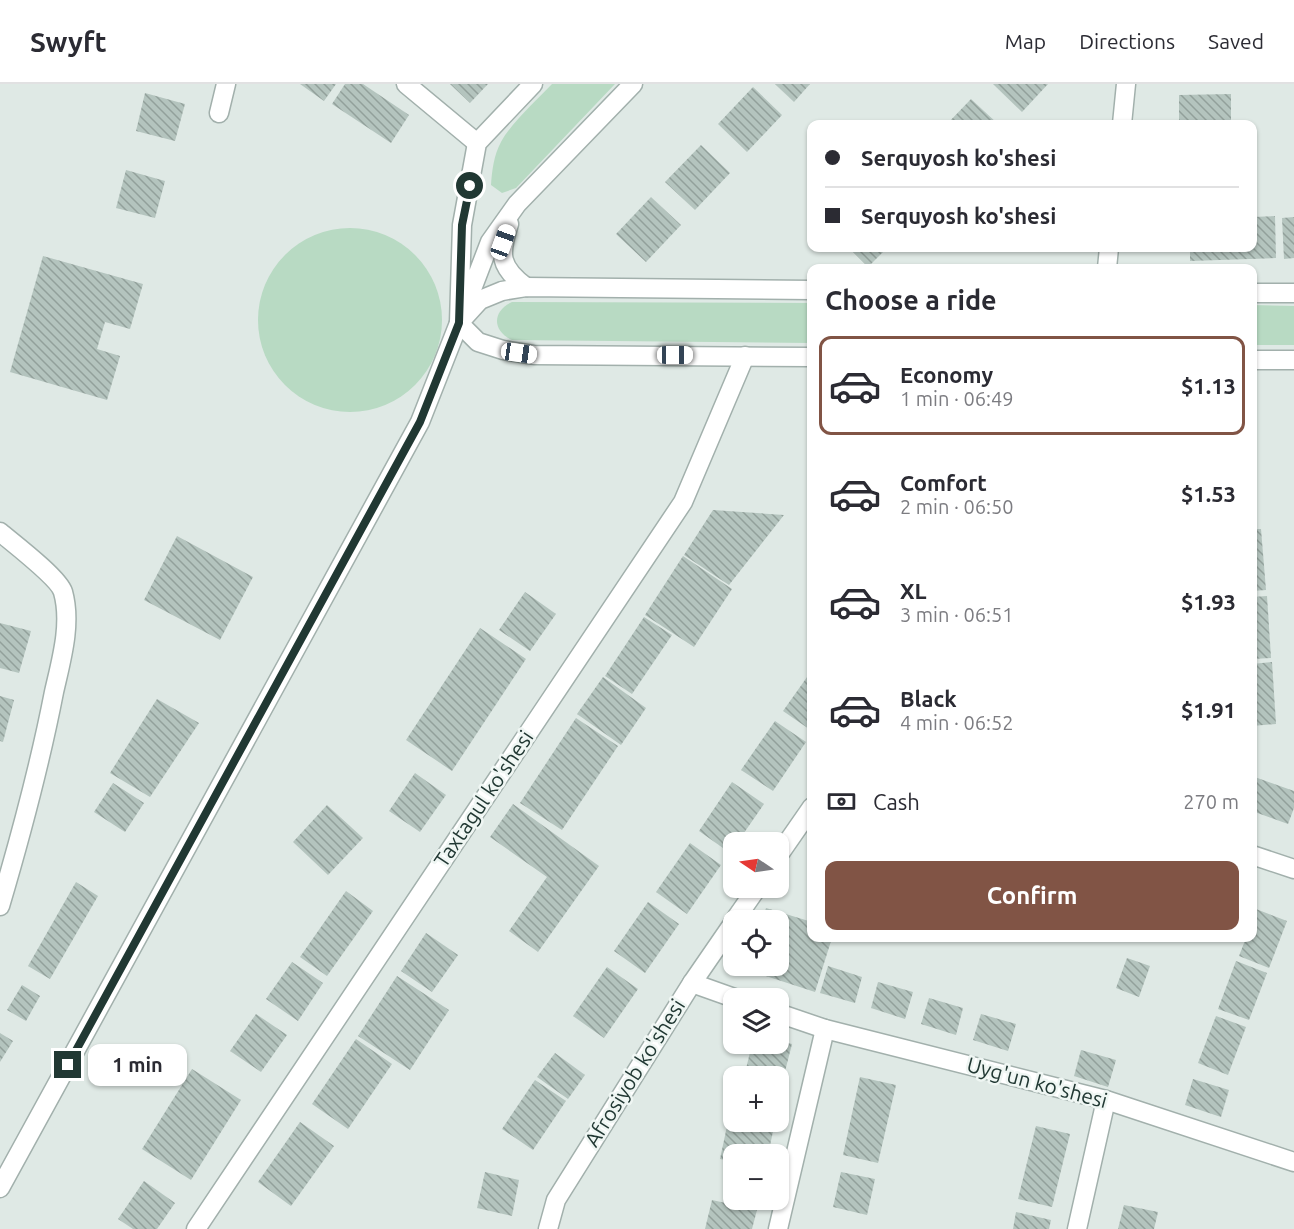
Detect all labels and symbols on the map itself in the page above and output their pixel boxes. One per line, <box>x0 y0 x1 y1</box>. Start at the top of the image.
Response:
route start <box>456 172 483 199</box>
car <box>488 222 518 262</box>
car <box>500 342 538 364</box>
car <box>657 346 693 364</box>
street label: Taxtagul ko'shesi <box>429 726 538 871</box>
north arrow <box>723 832 789 898</box>
street label: Afrosiyob ko'shesi <box>579 994 689 1151</box>
callout: 1 min <box>89 1044 188 1086</box>
route end <box>54 1051 81 1078</box>
street label: Uyg'un ko'shesi <box>964 1052 1110 1112</box>

